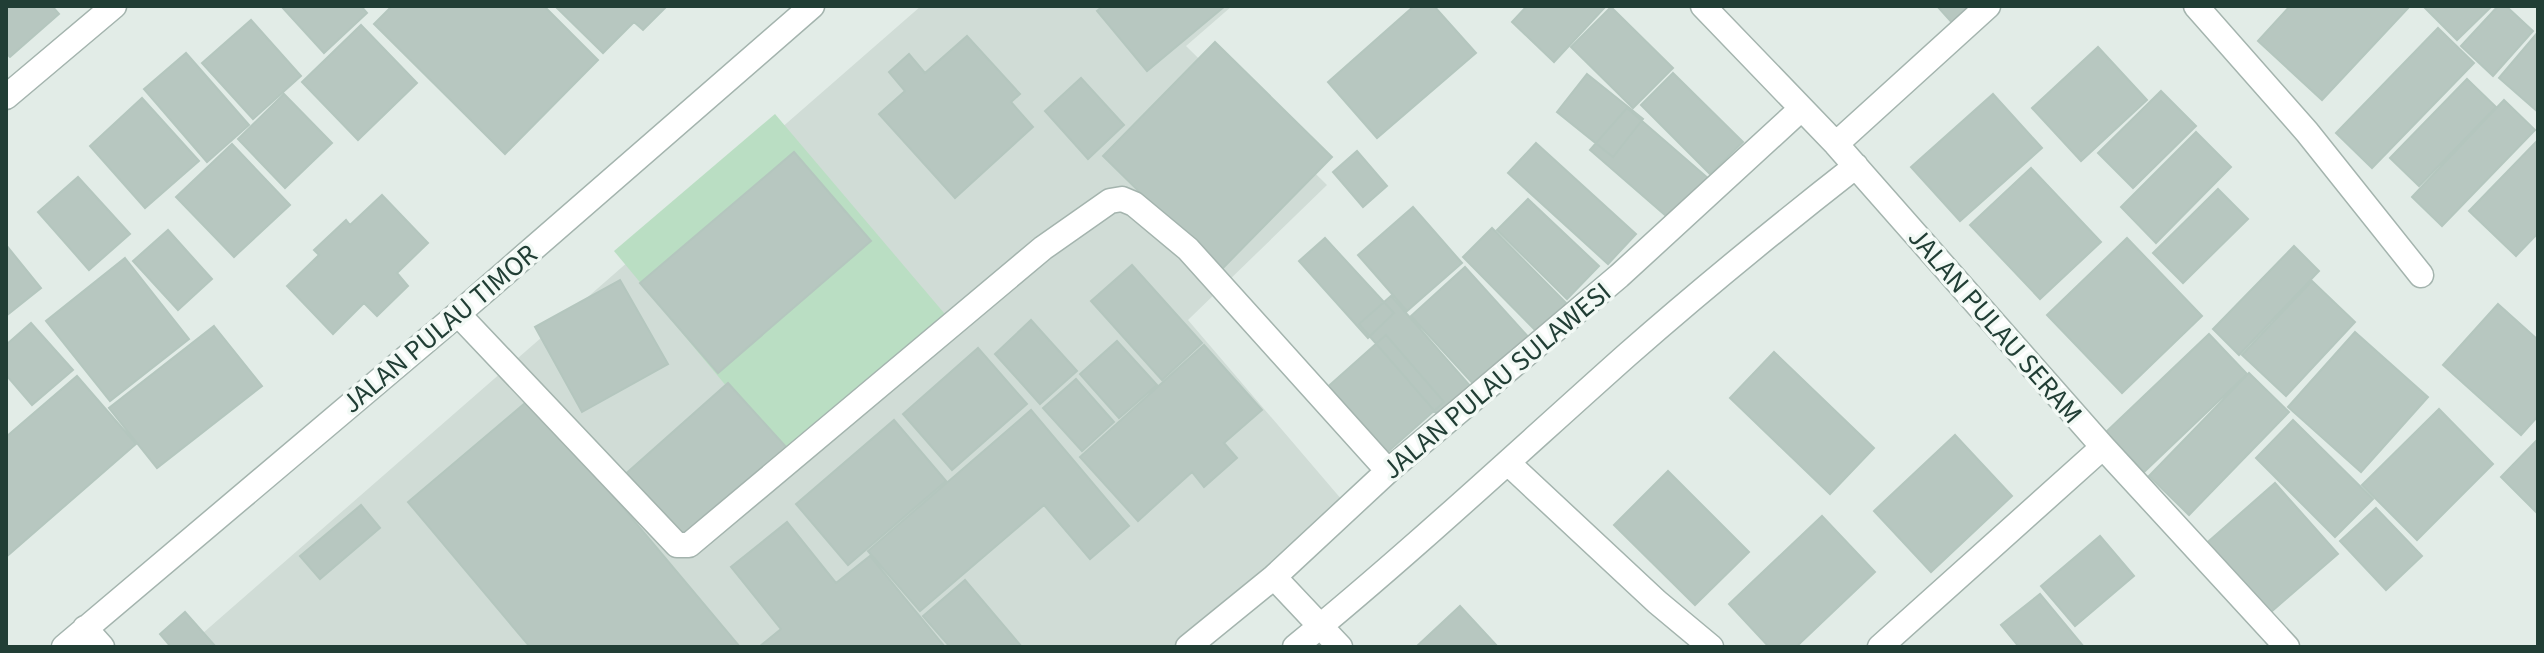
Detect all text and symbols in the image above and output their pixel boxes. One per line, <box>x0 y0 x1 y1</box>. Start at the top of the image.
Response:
street label: JALAN PULAU SERAM <box>1899 219 2092 432</box>
street label: JALAN PULAU TIMOR <box>333 235 546 423</box>
street label: JALAN PULAU SULAWESI <box>1373 273 1620 489</box>

